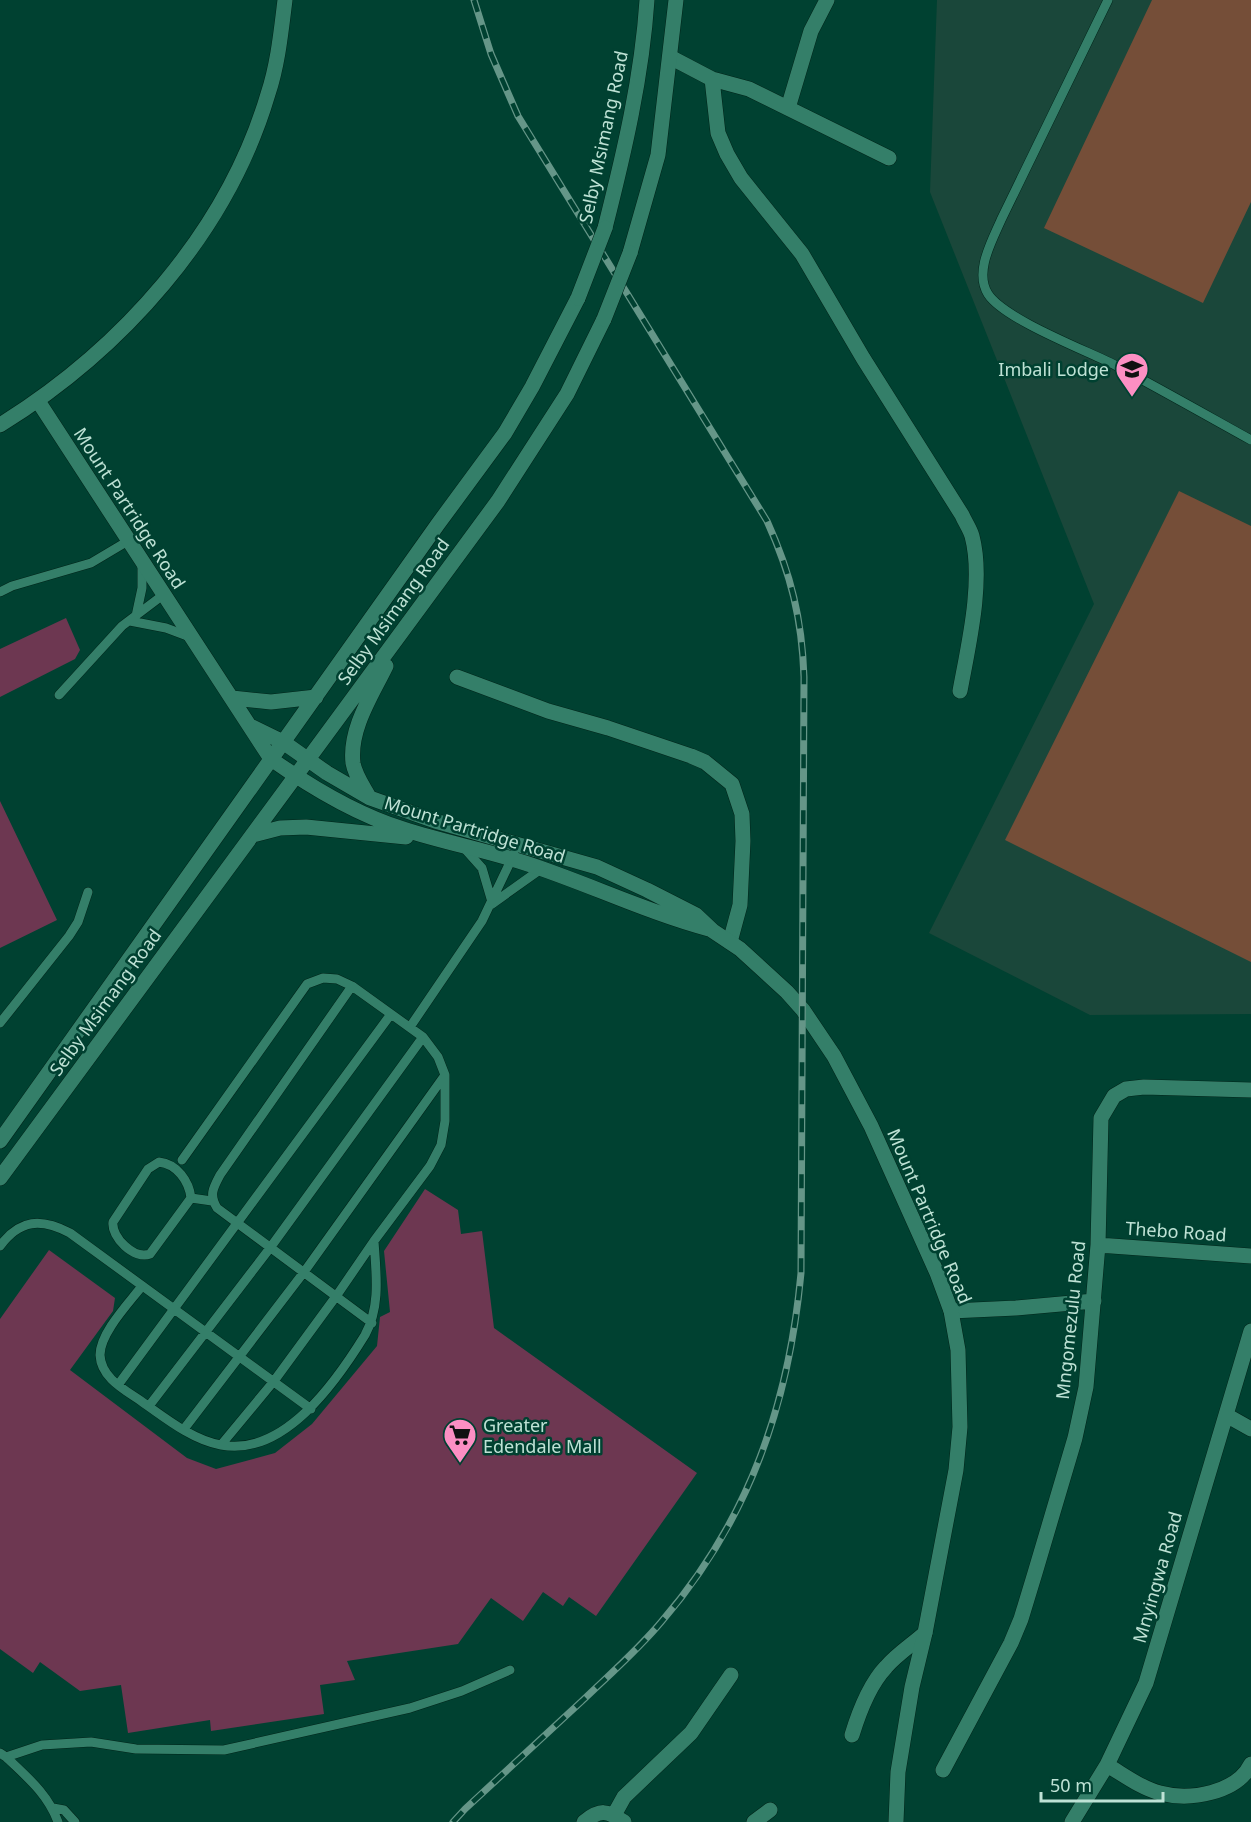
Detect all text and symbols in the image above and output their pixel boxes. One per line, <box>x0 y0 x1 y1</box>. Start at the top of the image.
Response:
street label: Selby Msimang Road <box>573 48 633 226</box>
school or university icon: Imbali Lodge <box>1114 351 1150 398</box>
place label: Imbali Lodge <box>998 357 1109 381</box>
street label: Mount Partridge Road <box>69 423 191 593</box>
street label: Selby Msimang Road <box>332 533 454 689</box>
street label: Mount Partridge Road <box>382 790 568 868</box>
street label: Selby Msimang Road <box>44 924 166 1080</box>
street label: Mount Partridge Road <box>882 1125 978 1307</box>
street label: Thebo Road <box>1125 1215 1227 1247</box>
street label: Mngomezulu Road <box>1050 1239 1090 1401</box>
place label: Greater Edendale Mall <box>483 1413 602 1458</box>
supermarket icon: Greater Edendale Mall <box>442 1417 478 1464</box>
street label: Mnyingwa Road <box>1127 1508 1187 1646</box>
scale bar <box>1041 1765 1162 1803</box>
text: 50 m <box>1050 1773 1092 1797</box>

